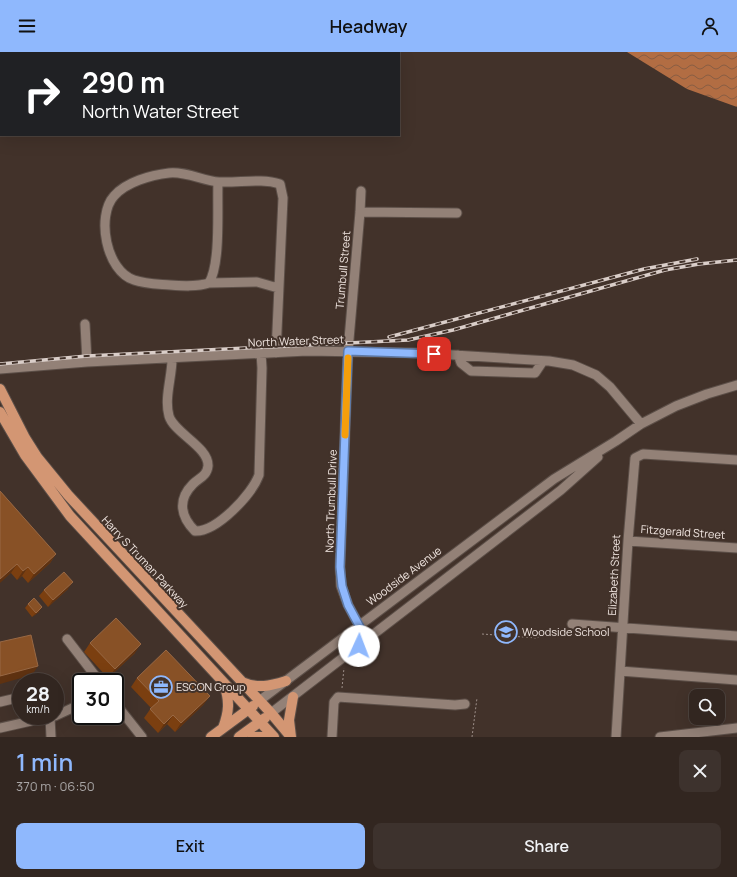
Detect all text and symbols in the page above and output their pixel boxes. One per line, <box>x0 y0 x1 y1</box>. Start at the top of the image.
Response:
text: Headway <box>330 14 407 38</box>
icon: menu <box>16 15 38 37</box>
icon: person <box>699 15 721 37</box>
text: 290 m <box>82 63 165 101</box>
icon: right <box>16 68 68 120</box>
text: North Water Street <box>82 99 239 123</box>
street label: Trumbull Street <box>332 230 353 310</box>
street label: North Water Street <box>248 331 344 350</box>
pin <box>417 337 451 371</box>
icon: arrive <box>423 343 445 365</box>
street label: North Trumbull Drive <box>321 449 340 553</box>
street label: Harry S Truman Parkway <box>99 512 192 611</box>
street label: Fitzgerald Street <box>640 521 726 542</box>
street label: Elizabeth Street <box>604 534 623 616</box>
street label: Woodside Avenue <box>363 542 445 609</box>
school or university icon: Woodside School <box>493 619 519 645</box>
place label: Woodside School <box>522 624 610 639</box>
position arrow <box>338 625 380 667</box>
speed limit sign: 30 <box>72 673 124 725</box>
office icon: ESCON Group <box>148 674 174 700</box>
place label: ESCON Group <box>176 679 246 694</box>
text: 28 <box>26 680 50 707</box>
map controls <box>689 689 725 725</box>
button: search <box>689 689 725 725</box>
text: km/h <box>26 702 50 716</box>
text: 1 min <box>16 745 73 778</box>
button: close <box>679 750 721 792</box>
text: 370 m · 06:50 <box>16 777 95 795</box>
button: Exit <box>16 823 365 869</box>
button: Share <box>373 823 721 869</box>

